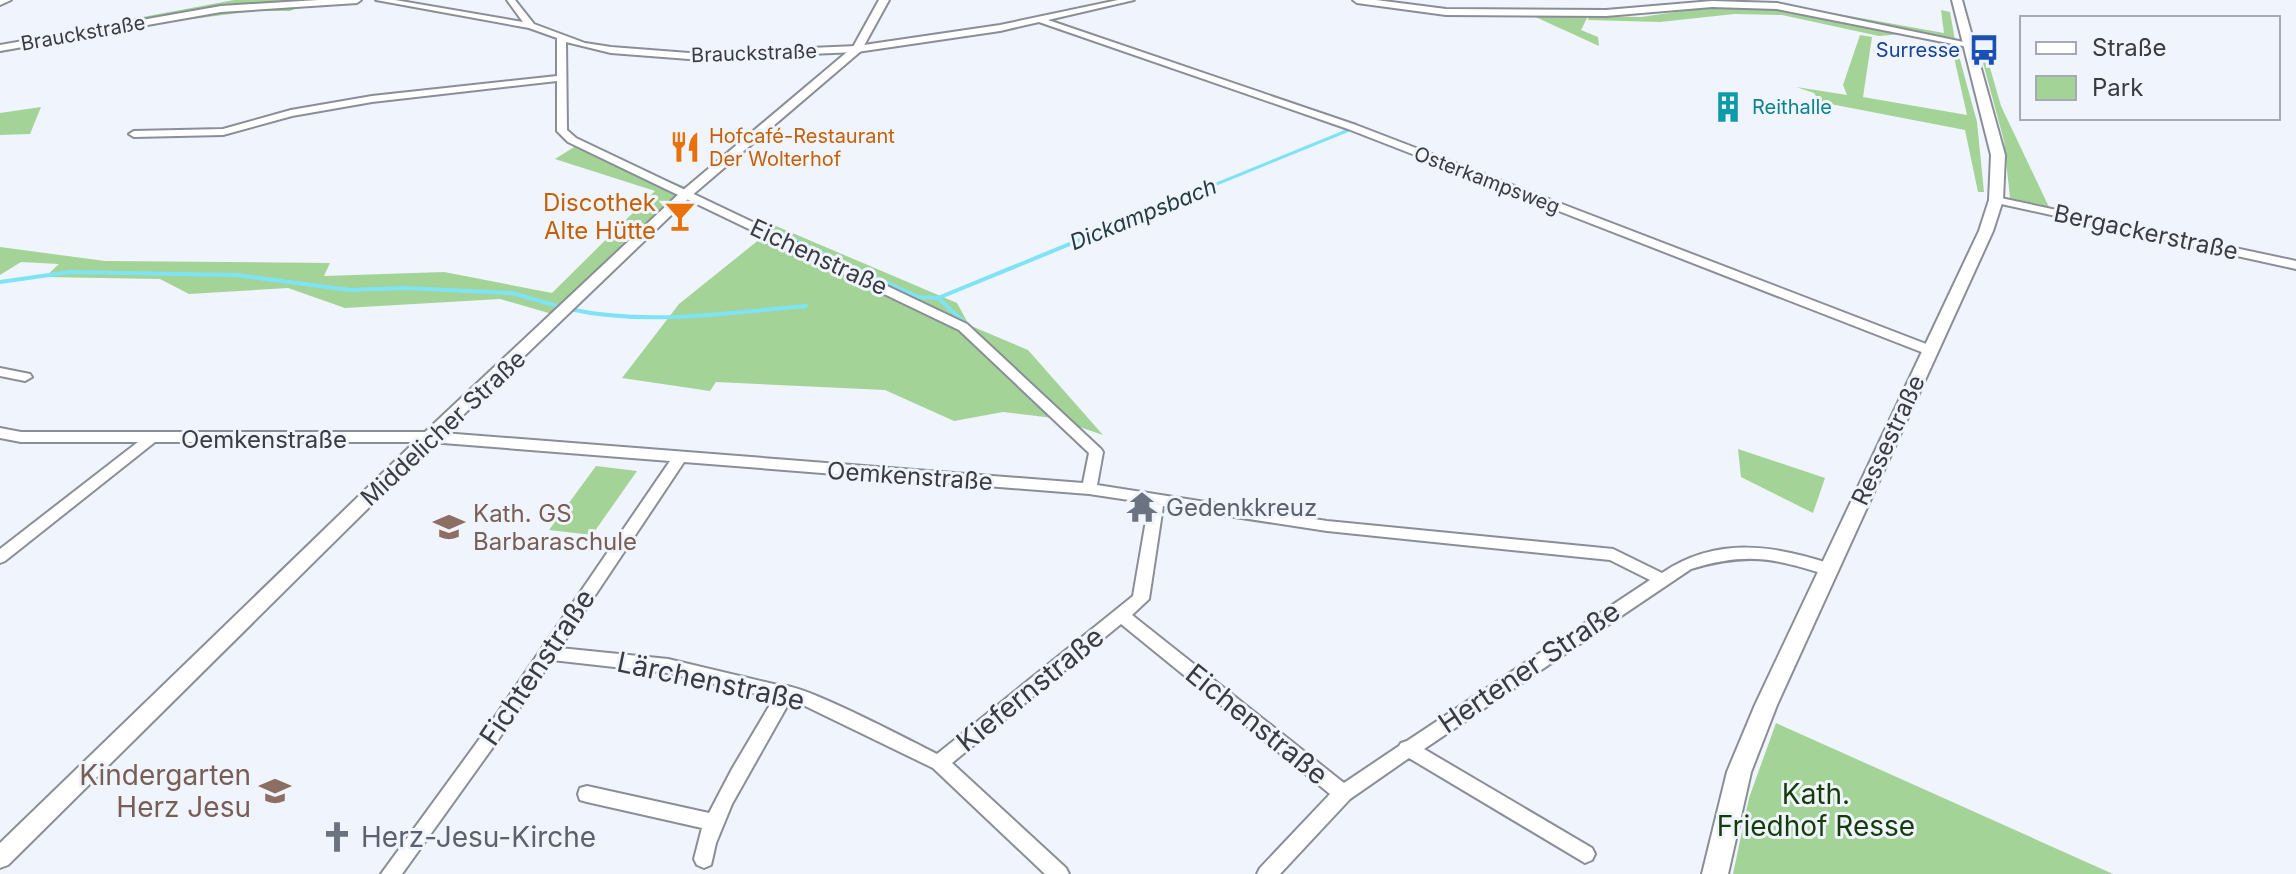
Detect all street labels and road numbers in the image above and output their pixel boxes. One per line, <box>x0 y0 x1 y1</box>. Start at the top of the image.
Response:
street label: Brauckstraße <box>19 10 147 56</box>
street label: Brauckstraße <box>691 39 817 67</box>
street label: Osterkampsweg <box>1411 141 1563 219</box>
street label: Bergackerstraße <box>2051 198 2241 266</box>
street label: Eichenstraße <box>746 213 892 301</box>
street label: Middelicher Straße <box>355 344 531 512</box>
street label: Ressestraße <box>1845 370 1931 510</box>
street label: Oemkenstraße <box>181 425 347 454</box>
street label: Oemkenstraße <box>826 456 994 496</box>
street label: Fichtenstraße <box>472 582 602 752</box>
street label: Hertener Straße <box>1432 594 1626 740</box>
street label: Kiefernstraße <box>950 619 1110 759</box>
street label: Lärchenstraße <box>614 645 808 717</box>
street label: Eichenstraße <box>1179 656 1335 792</box>

